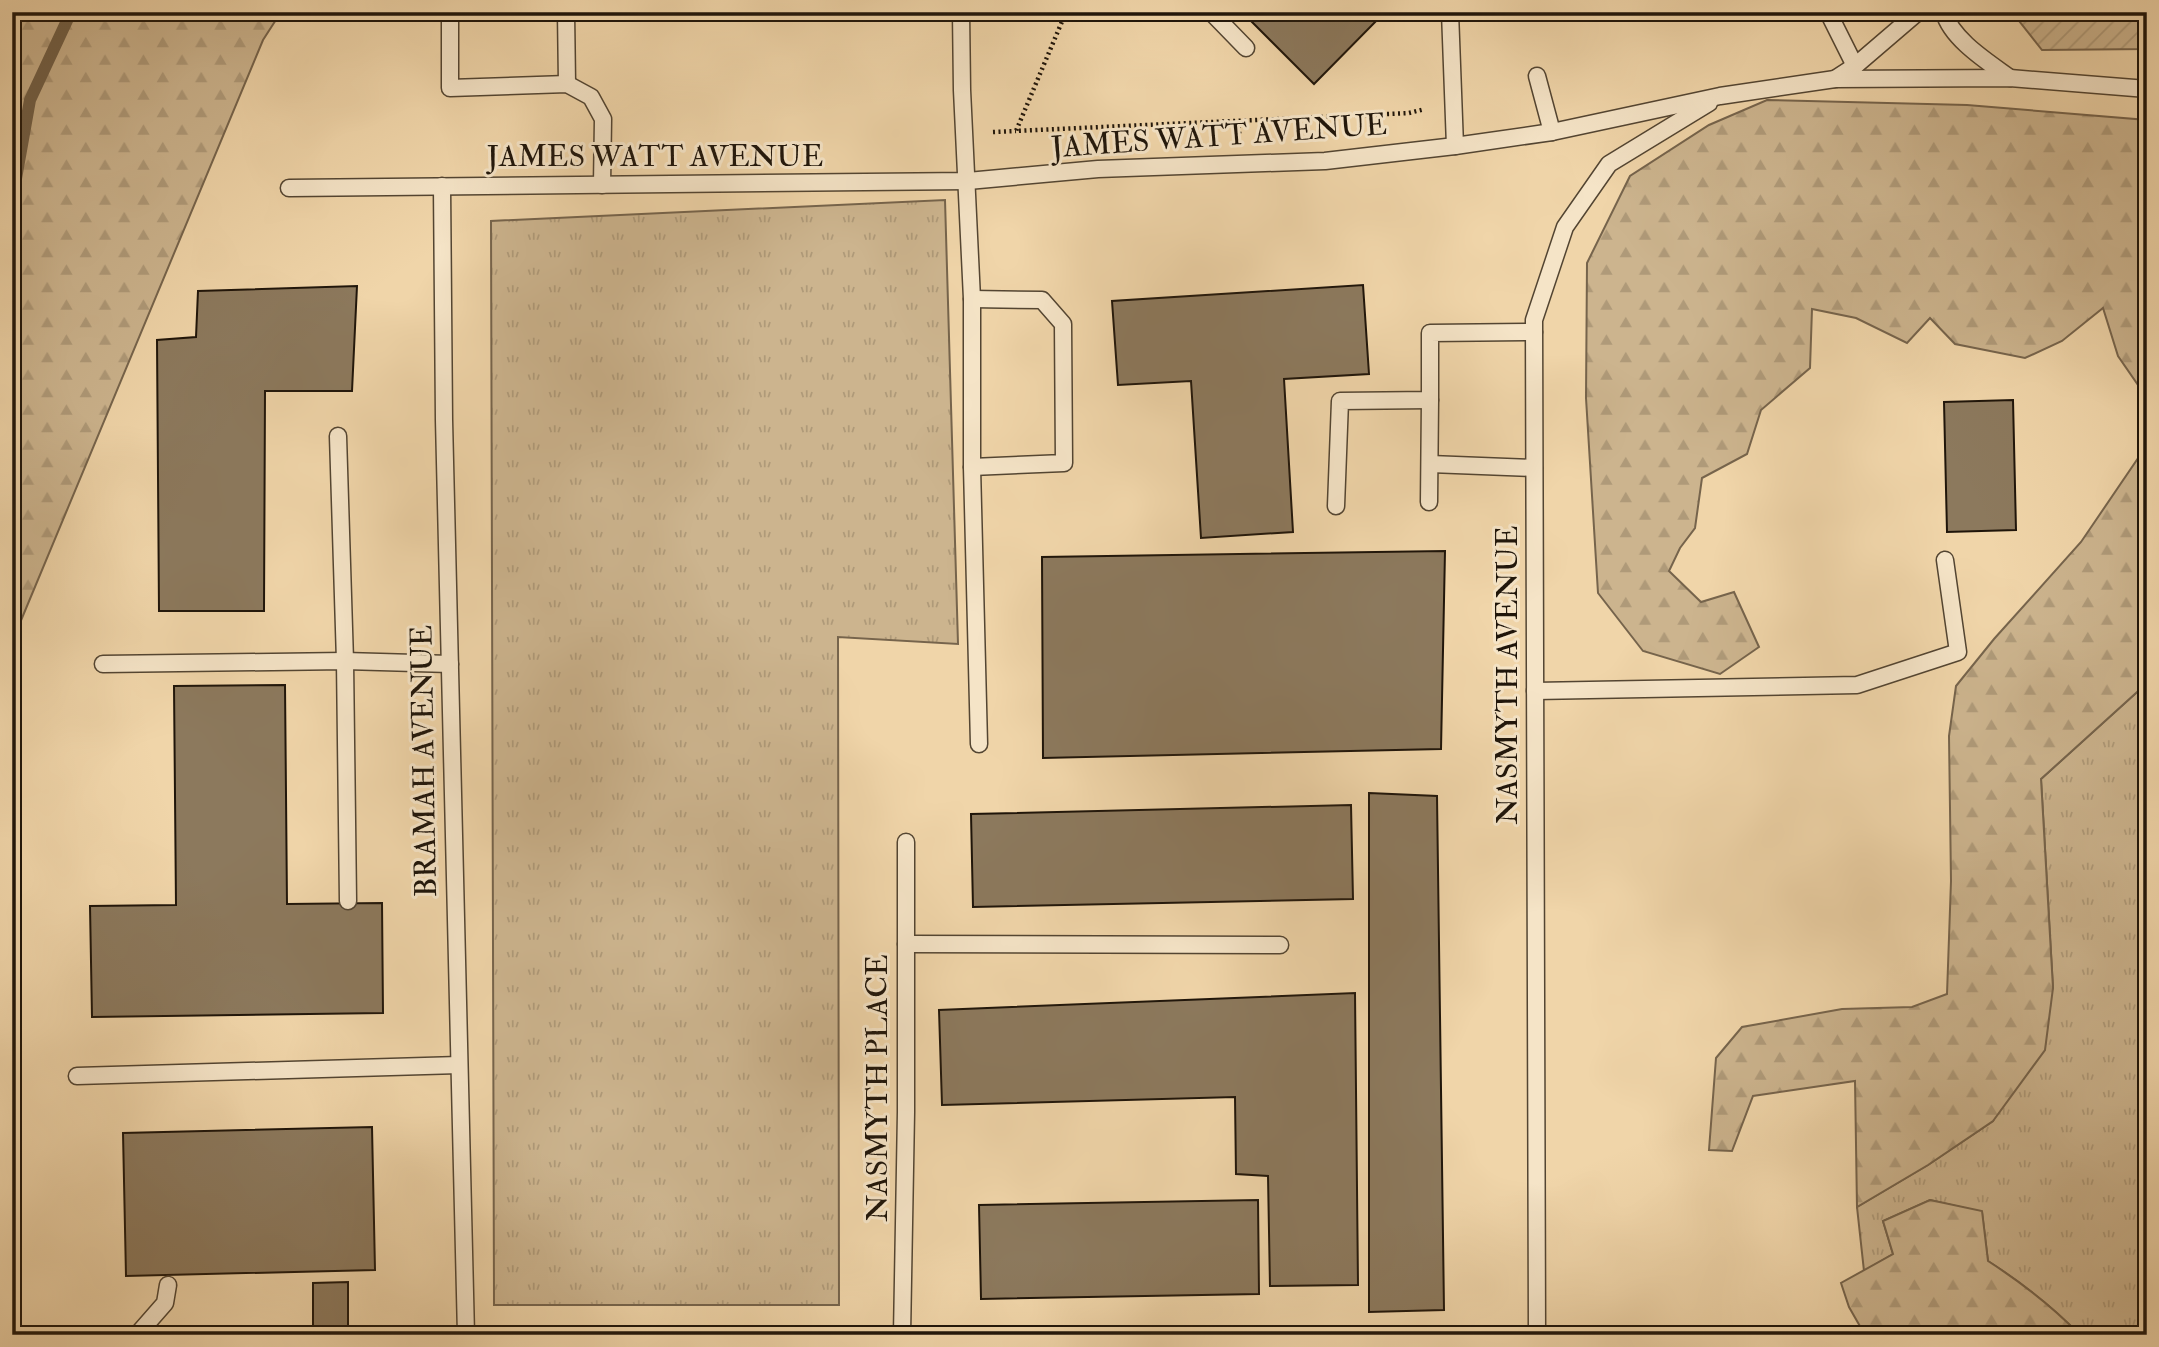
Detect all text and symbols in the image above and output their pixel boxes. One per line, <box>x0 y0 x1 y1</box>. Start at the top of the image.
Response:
street label: JAMES WATT AVENUE <box>1049 106 1388 166</box>
street label: JAMES WATT AVENUE <box>486 138 823 175</box>
street label: NASMYTH AVENUE <box>1489 525 1526 825</box>
street label: BRAMAH AVENUE <box>403 624 445 898</box>
street label: NASMYTH PLACE <box>859 954 896 1222</box>

